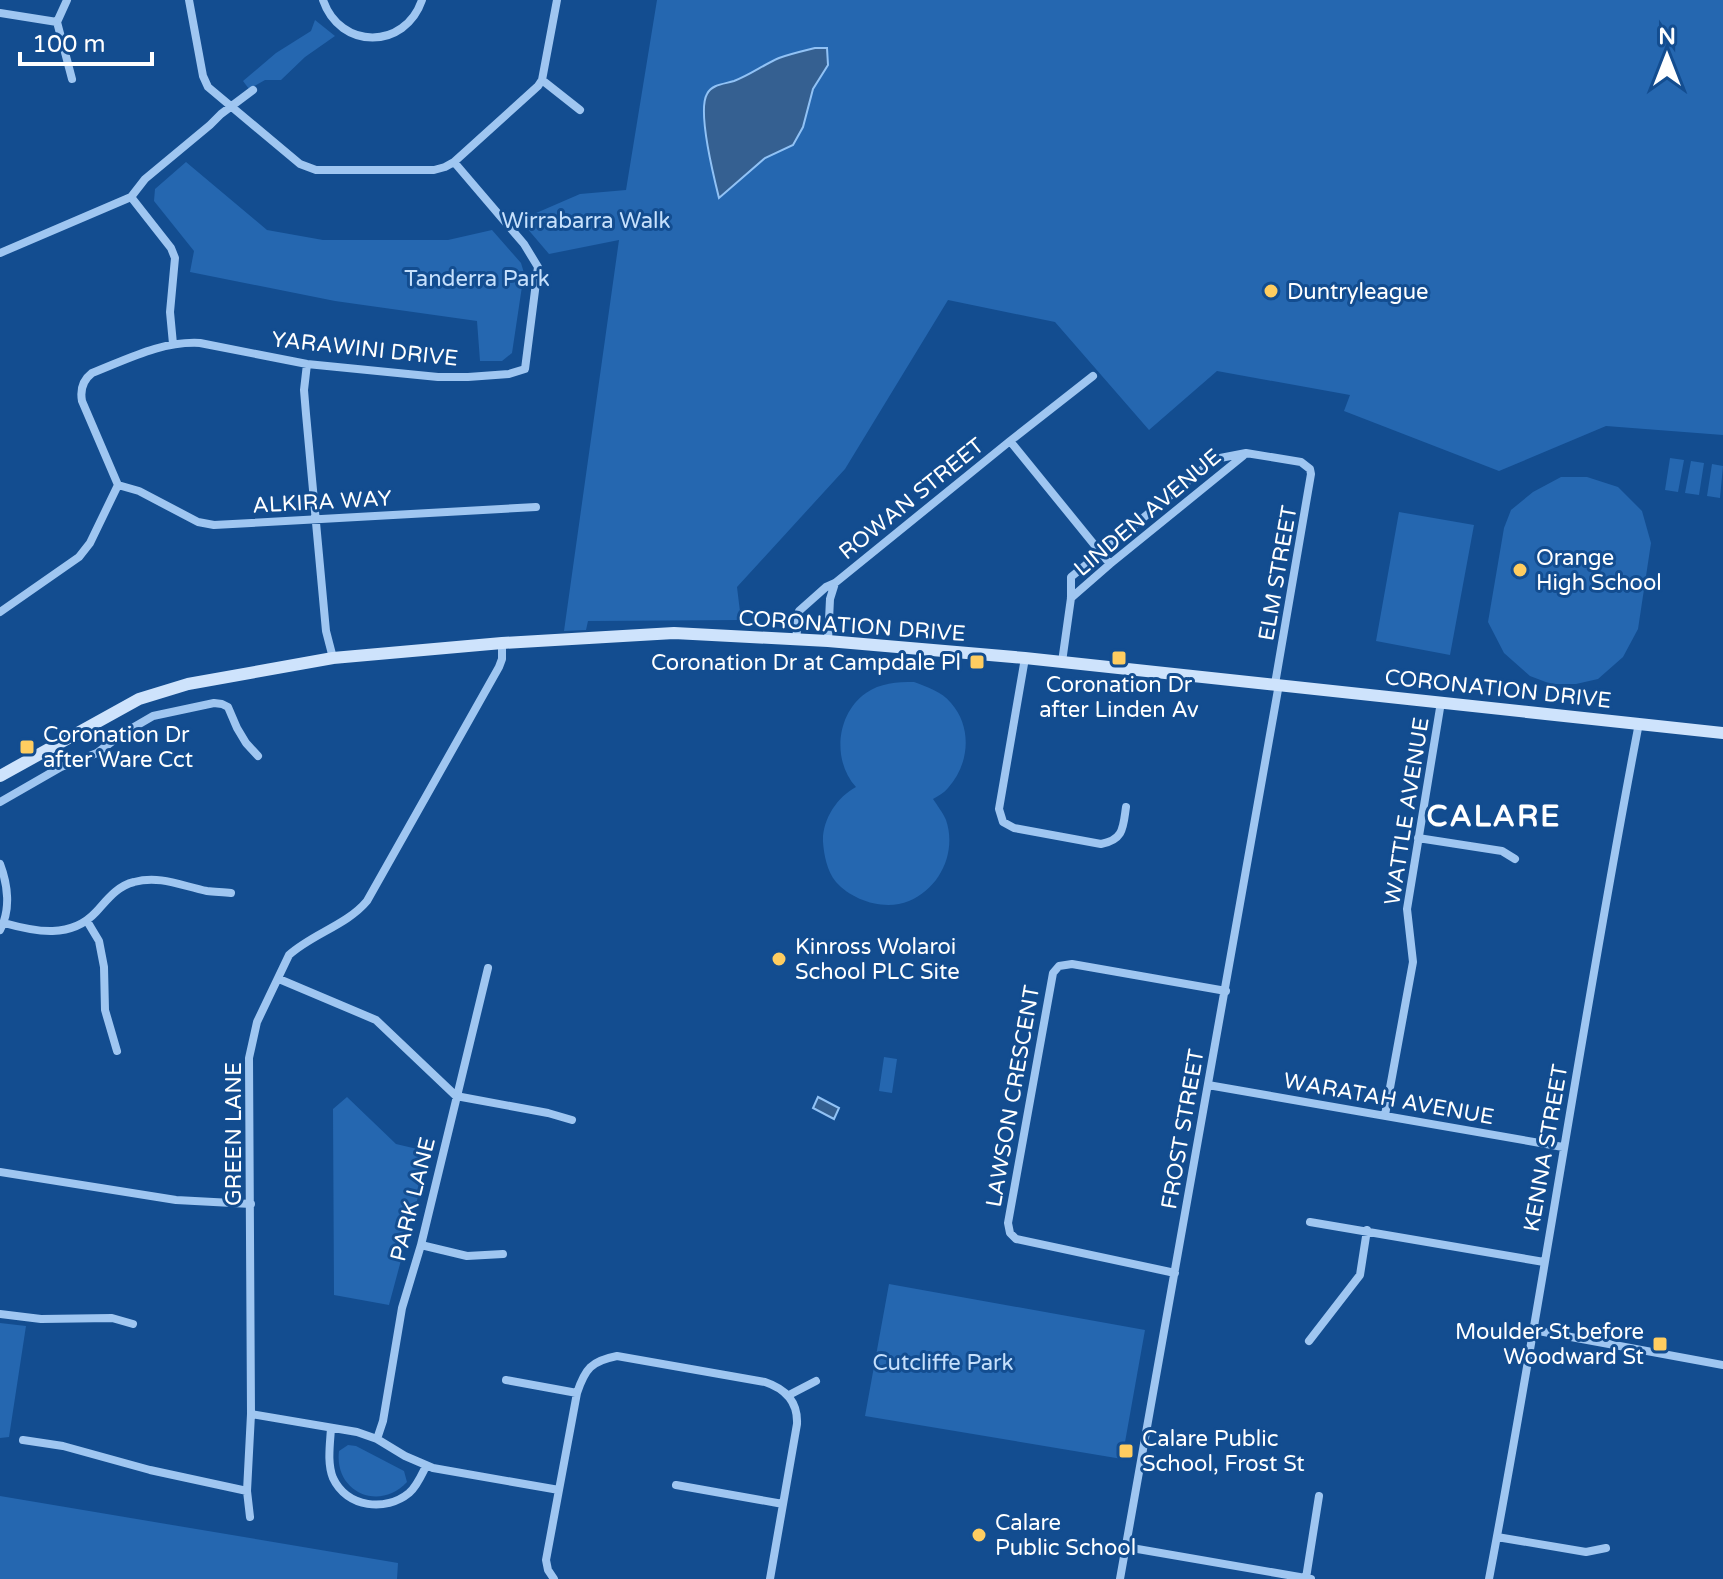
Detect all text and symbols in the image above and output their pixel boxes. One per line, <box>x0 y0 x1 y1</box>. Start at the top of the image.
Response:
scale bar <box>20 16 152 66</box>
north arrow <box>1627 16 1707 96</box>
text: N <box>1658 24 1676 50</box>
text: 100 m <box>32 30 106 59</box>
park label: Wirrabarra Walk <box>501 208 671 234</box>
park label: Tanderra Park <box>404 266 550 292</box>
place label: Duntryleague <box>1287 279 1429 305</box>
marker: Duntryleague <box>1262 282 1280 300</box>
street label: YARAWINI DRIVE <box>270 326 459 372</box>
street label: ROWAN STREET <box>834 432 990 565</box>
street label: LINDEN AVENUE <box>1069 444 1226 582</box>
street label: ALKIRA WAY <box>252 485 392 519</box>
street label: ELM STREET <box>1253 503 1303 643</box>
place label: Orange High School <box>1536 545 1662 596</box>
marker: Orange High School <box>1511 561 1529 579</box>
street label: CORONATION DRIVE <box>737 605 966 647</box>
marker: Coronation Dr after Linden Av <box>1110 649 1128 667</box>
place label: Coronation Dr at Campdale Pl <box>651 650 961 676</box>
marker: Coronation Dr at Campdale Pl <box>968 653 986 671</box>
street label: CORONATION DRIVE <box>1383 664 1612 714</box>
place label: Coronation Dr after Linden Av <box>1039 672 1199 723</box>
street label: WATTLE AVENUE <box>1379 715 1435 907</box>
place label: Coronation Dr after Ware Cct <box>43 722 193 773</box>
marker: Coronation Dr after Ware Cct <box>18 738 36 756</box>
district label: CALARE <box>1427 798 1561 835</box>
place label: Kinross Wolaroi School PLC Site <box>795 934 960 985</box>
marker: Kinross Wolaroi School PLC Site <box>770 950 788 968</box>
street label: LAWSON CRESCENT <box>981 983 1045 1209</box>
street label: FROST STREET <box>1156 1047 1210 1211</box>
street label: GREEN LANE <box>221 1062 247 1206</box>
street label: KENNA STREET <box>1518 1062 1574 1234</box>
street label: WARATAH AVENUE <box>1282 1068 1496 1130</box>
street label: PARK LANE <box>385 1135 441 1264</box>
place label: Moulder St before Woodward St <box>1455 1319 1644 1370</box>
marker: Moulder St before Woodward St <box>1651 1335 1669 1353</box>
park label: Cutcliffe Park <box>873 1350 1013 1376</box>
place label: Calare Public School, Frost St <box>1142 1426 1305 1477</box>
marker: Calare Public School, Frost St <box>1117 1442 1135 1460</box>
place label: Calare Public School <box>995 1510 1136 1561</box>
marker: Calare Public School <box>970 1526 988 1544</box>

